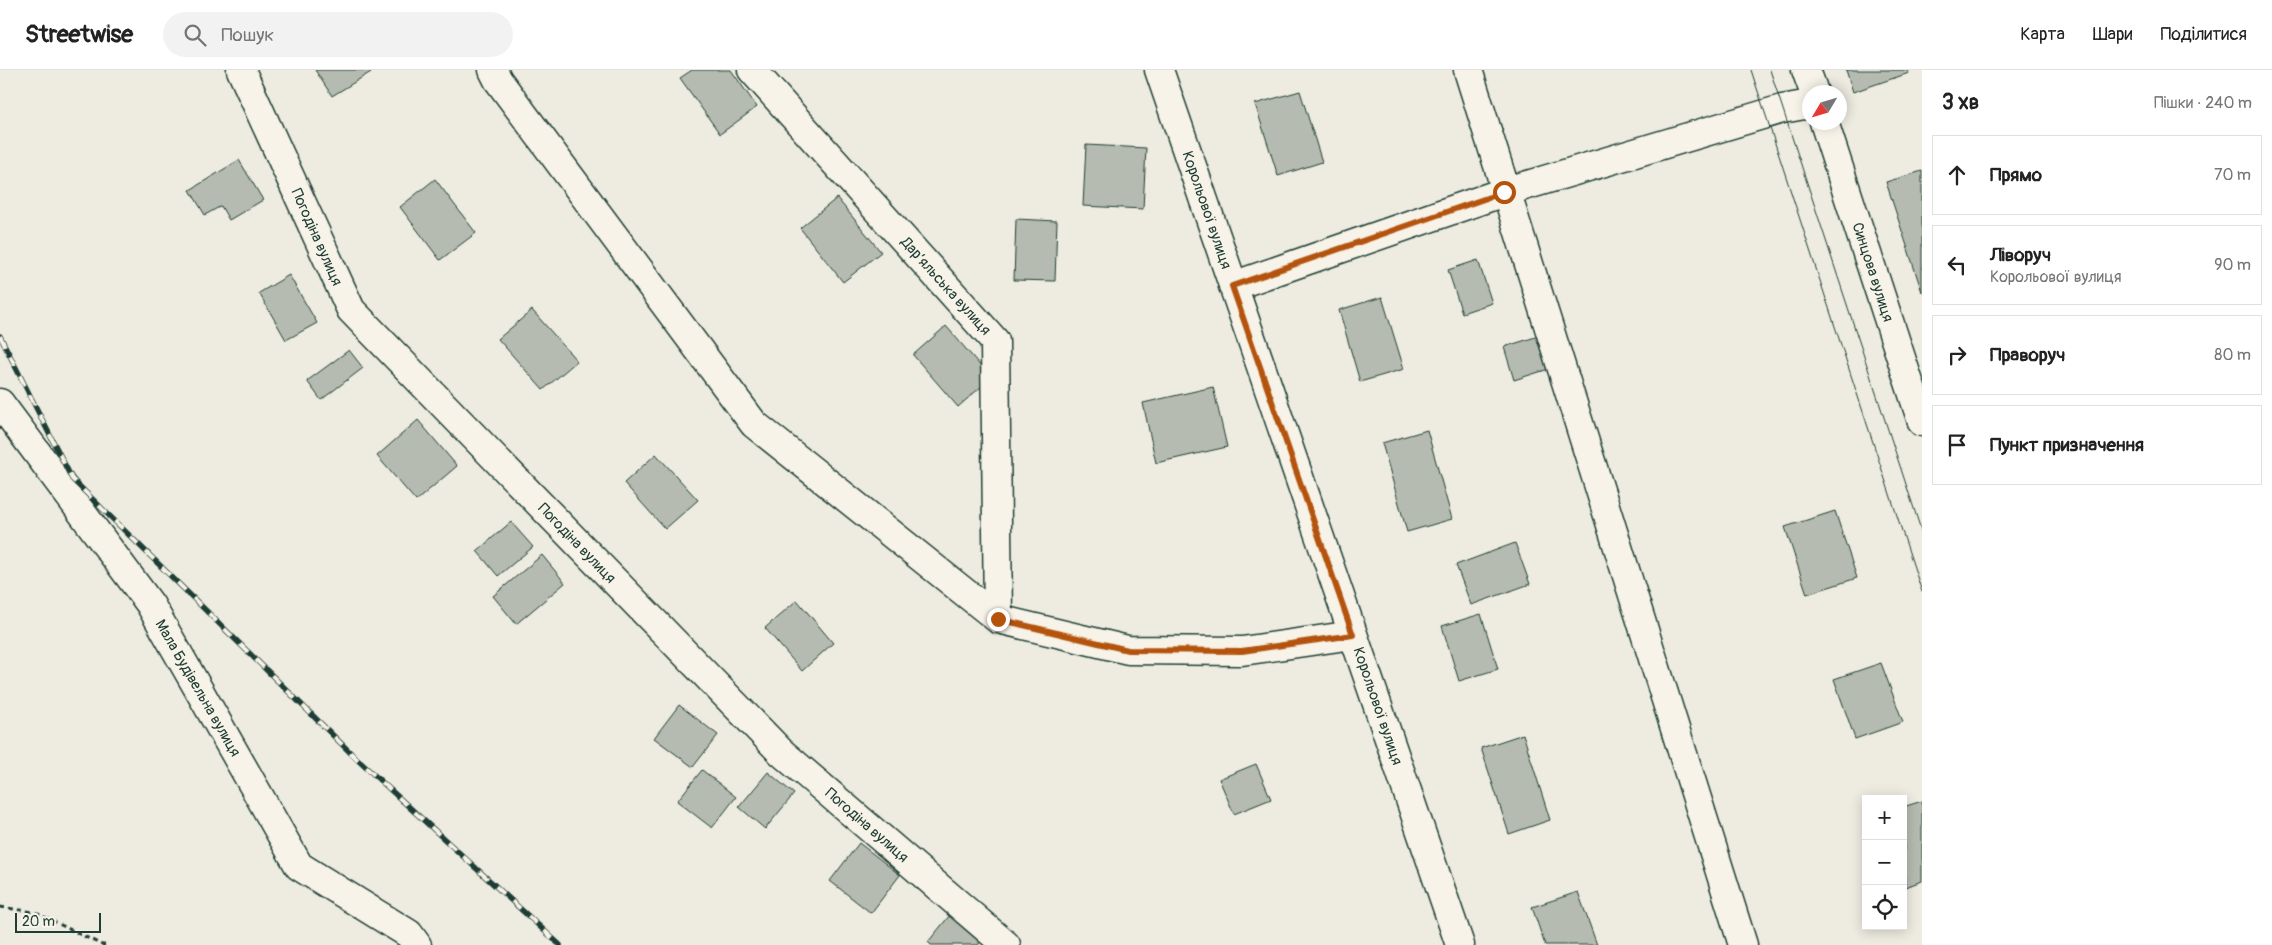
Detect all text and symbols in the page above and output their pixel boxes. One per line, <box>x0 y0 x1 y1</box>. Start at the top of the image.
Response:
search box <box>163 12 513 57</box>
text: Streetwise <box>25 20 133 49</box>
icon: search <box>181 21 209 49</box>
text: Пошук <box>221 23 274 47</box>
text: Карта <box>2020 23 2065 46</box>
text: Шари <box>2093 23 2132 46</box>
text: Поділитися <box>2160 23 2247 46</box>
north arrow <box>1802 85 1847 130</box>
text: 3 хв <box>1942 89 1979 116</box>
text: Пішки · 240 m <box>2154 93 2252 113</box>
street label: Корольової вулиця <box>1177 149 1236 272</box>
icon: ahead <box>1943 161 1971 189</box>
text: Прямо <box>1990 163 2042 187</box>
text: 70 m <box>2214 165 2251 185</box>
route start <box>1493 181 1516 204</box>
street label: Погодіна вулиця <box>287 186 346 289</box>
street label: Синцова вулиця <box>1848 220 1898 324</box>
street label: Дар’яльська вулиця <box>896 233 995 339</box>
text: Ліворуч <box>1990 243 2051 267</box>
icon: left <box>1943 251 1971 279</box>
text: 90 m <box>2214 255 2251 275</box>
text: Корольової вулиця <box>1990 267 2121 287</box>
icon: right <box>1943 341 1971 369</box>
text: Праворуч <box>1990 343 2065 367</box>
text: 80 m <box>2214 345 2251 365</box>
icon: arrive <box>1943 431 1971 459</box>
text: Пункт призначення <box>1990 433 2144 457</box>
street label: Погодіна вулиця <box>534 499 620 588</box>
route end <box>987 608 1010 631</box>
street label: Мала Будівельна вулиця <box>151 616 245 760</box>
street label: Корольової вулиця <box>1348 645 1407 768</box>
street label: Погодіна вулиця <box>821 784 912 867</box>
map controls <box>1862 795 1907 930</box>
button: + <box>1862 795 1907 840</box>
button: − <box>1862 840 1907 885</box>
button: locate <box>1862 885 1907 930</box>
scale bar <box>15 910 101 933</box>
text: 20 m <box>22 913 55 930</box>

